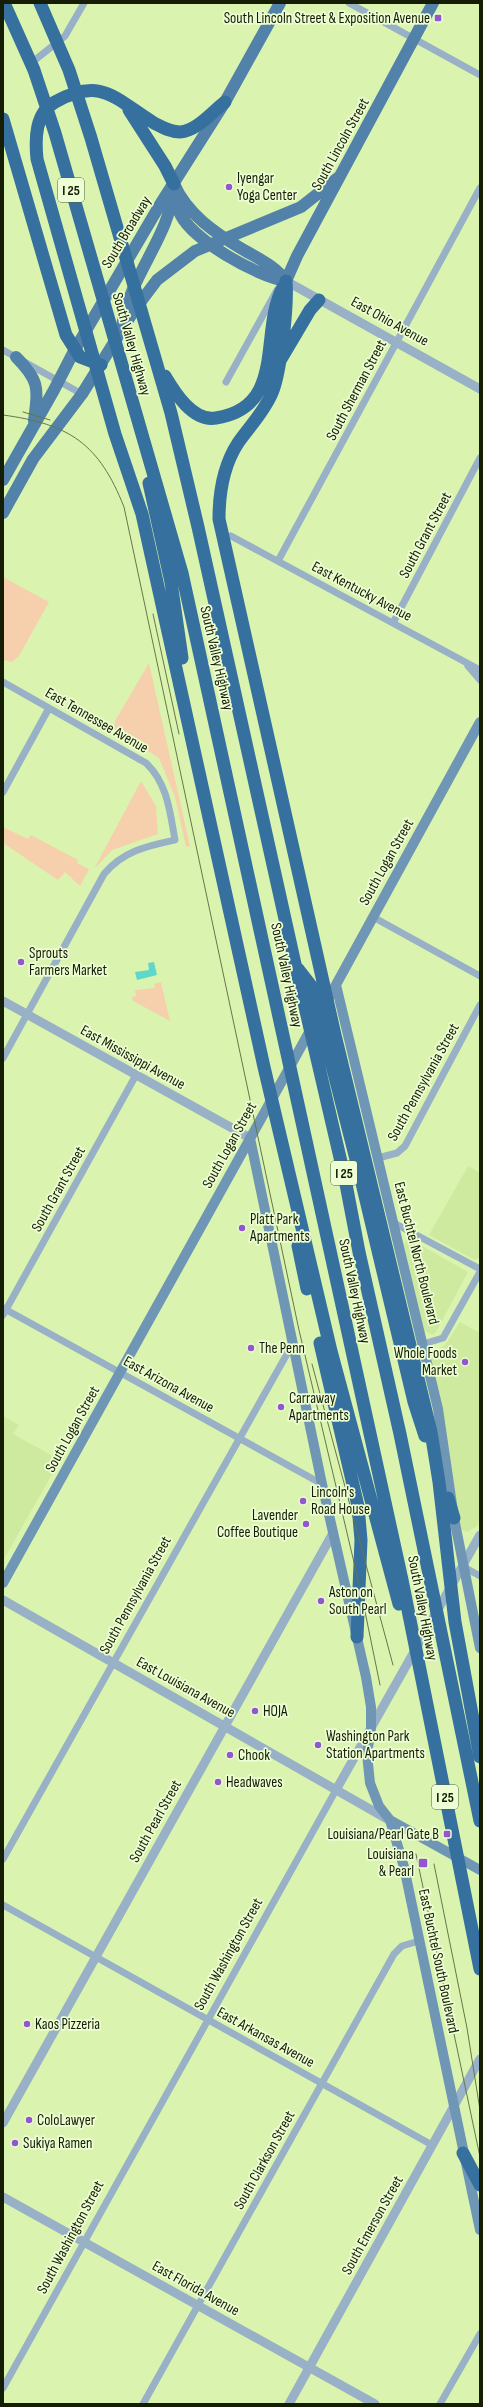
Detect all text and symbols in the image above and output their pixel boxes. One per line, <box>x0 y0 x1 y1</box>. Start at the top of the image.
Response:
place label: South Lincoln Street & Exposition Avenue <box>224 9 430 28</box>
marker: South Lincoln Street & Exposition Avenue <box>433 13 443 23</box>
street label: South Lincoln Street <box>307 94 374 194</box>
place label: Iyengar Yoga Center <box>237 169 298 205</box>
road number: I 25 <box>58 178 84 202</box>
marker: Iyengar Yoga Center <box>224 182 234 192</box>
street label: South Broadway <box>97 192 156 272</box>
street label: South Valley Highway <box>108 290 155 398</box>
street label: East Ohio Avenue <box>348 292 432 351</box>
street label: South Sherman Street <box>322 336 391 444</box>
street label: South Grant Street <box>395 489 456 582</box>
street label: East Kentucky Avenue <box>308 557 415 626</box>
street label: South Valley Highway <box>195 604 238 712</box>
street label: East Tennessee Avenue <box>42 683 152 758</box>
street label: South Logan Street <box>355 815 418 909</box>
street label: South Valley Highway <box>266 921 307 1029</box>
place label: Sprouts Farmers Market <box>29 944 107 980</box>
marker: Sprouts Farmers Market <box>16 957 26 967</box>
street label: South Pennsylvania Street <box>383 1020 464 1144</box>
street label: East Mississippi Avenue <box>77 1021 188 1094</box>
street label: South Logan Street <box>198 1098 261 1192</box>
street label: South Grant Street <box>27 1143 90 1235</box>
road number: I 25 <box>331 1161 357 1185</box>
street label: East Buchtel North Boulevard <box>390 1180 443 1327</box>
place label: Platt Park Apartments <box>249 1210 310 1246</box>
marker: Platt Park Apartments <box>237 1223 247 1233</box>
street label: South Valley Highway <box>334 1237 375 1345</box>
place label: The Penn <box>259 1339 305 1358</box>
marker: The Penn <box>246 1343 256 1353</box>
place label: Whole Foods Market <box>394 1344 457 1380</box>
street label: East Arizona Avenue <box>120 1352 217 1417</box>
marker: Whole Foods Market <box>460 1357 470 1367</box>
street label: South Logan Street <box>41 1382 104 1476</box>
place label: Carraway Apartments <box>288 1389 349 1425</box>
marker: Carraway Apartments <box>276 1402 286 1412</box>
place label: Lincoln's Road House <box>311 1483 370 1519</box>
marker: Lincoln's Road House <box>298 1496 308 1506</box>
place label: Lavender Coffee Boutique <box>217 1506 299 1542</box>
marker: Lavender Coffee Boutique <box>301 1519 311 1529</box>
street label: South Pennsylvania Street <box>95 1533 176 1657</box>
street label: South Valley Highway <box>403 1554 442 1662</box>
place label: Aston on South Pearl <box>328 1583 387 1619</box>
marker: Aston on South Pearl <box>316 1596 326 1606</box>
street label: East Louisiana Avenue <box>133 1652 238 1722</box>
place label: HOJA <box>263 1702 288 1721</box>
marker: HOJA <box>250 1706 260 1716</box>
place label: Washington Park Station Apartments <box>326 1727 425 1763</box>
marker: Washington Park Station Apartments <box>313 1740 323 1750</box>
place label: Chook <box>238 1746 270 1765</box>
marker: Chook <box>225 1750 235 1760</box>
place label: Headwaves <box>226 1773 283 1792</box>
street label: South Pearl Street <box>125 1776 186 1866</box>
marker: Headwaves <box>213 1777 223 1787</box>
road number: I 25 <box>432 1785 458 1809</box>
place label: Louisiana/Pearl Gate B <box>327 1825 439 1844</box>
marker: Louisiana/Pearl Gate B <box>442 1829 452 1839</box>
place label: Louisiana & Pearl <box>367 1845 414 1881</box>
marker: Louisiana & Pearl <box>417 1857 429 1869</box>
street label: East Buchtel South Boulevard <box>414 1887 463 2035</box>
street label: South Washington Street <box>190 1894 267 2014</box>
street label: East Arkansas Avenue <box>214 2003 318 2072</box>
place label: Kaos Pizzeria <box>35 2015 100 2034</box>
marker: Kaos Pizzeria <box>22 2019 32 2029</box>
street label: South Clarkson Street <box>229 2107 300 2213</box>
place label: ColoLawyer <box>37 2111 96 2130</box>
marker: ColoLawyer <box>24 2115 34 2125</box>
place label: Sukiya Ramen <box>23 2134 93 2153</box>
marker: Sukiya Ramen <box>10 2138 20 2148</box>
street label: South Emerson Street <box>337 2172 408 2278</box>
street label: South Washington Street <box>33 2177 108 2297</box>
street label: East Florida Avenue <box>149 2257 243 2320</box>

